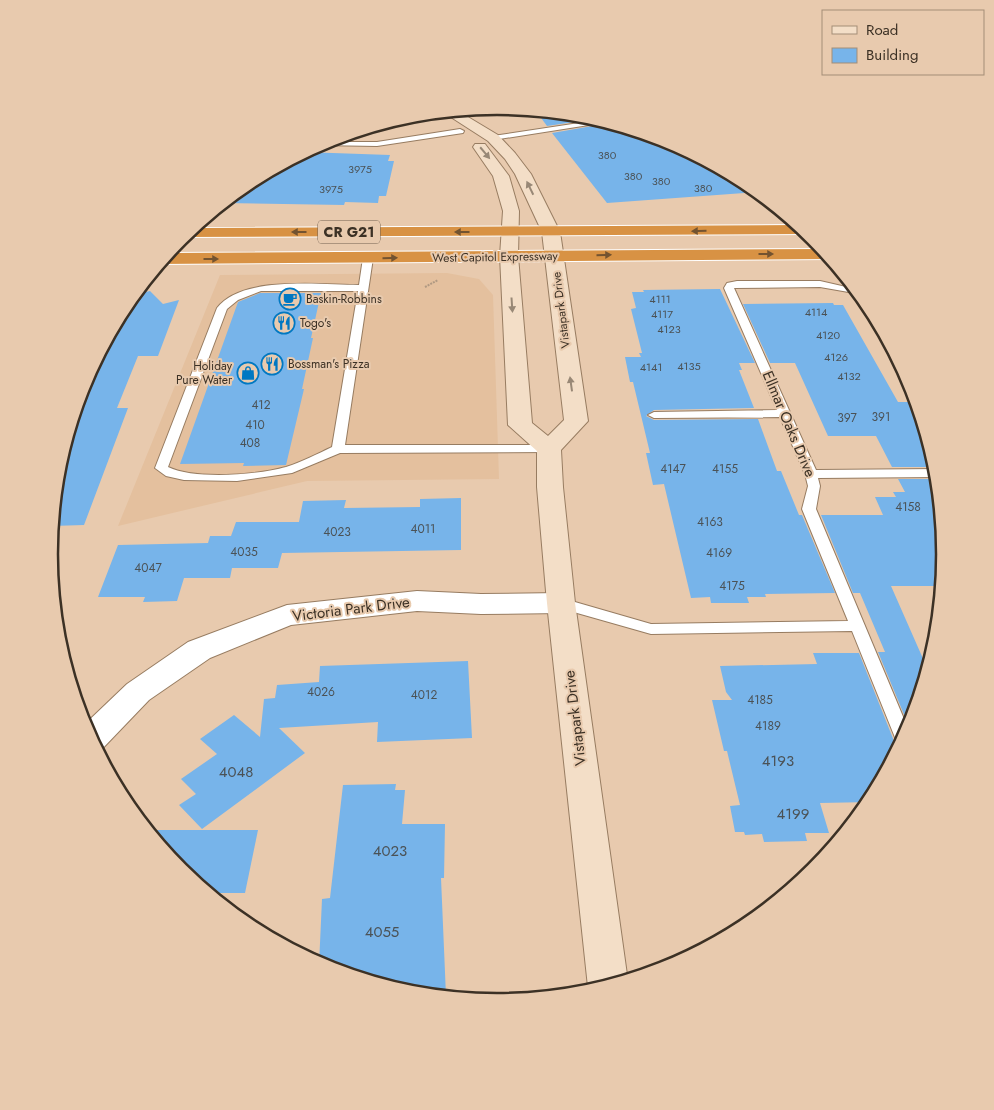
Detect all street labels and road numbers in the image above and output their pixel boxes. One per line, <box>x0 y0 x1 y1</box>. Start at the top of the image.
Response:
road number: CR G21 <box>318 220 380 243</box>
street label: West Capitol Expressway <box>432 247 559 267</box>
street label: Vistapark Drive <box>547 271 575 349</box>
street label: Ellmar Oaks Drive <box>757 368 821 481</box>
street label: Victoria Park Drive <box>291 591 411 627</box>
street label: Vistapark Drive <box>558 669 592 767</box>

